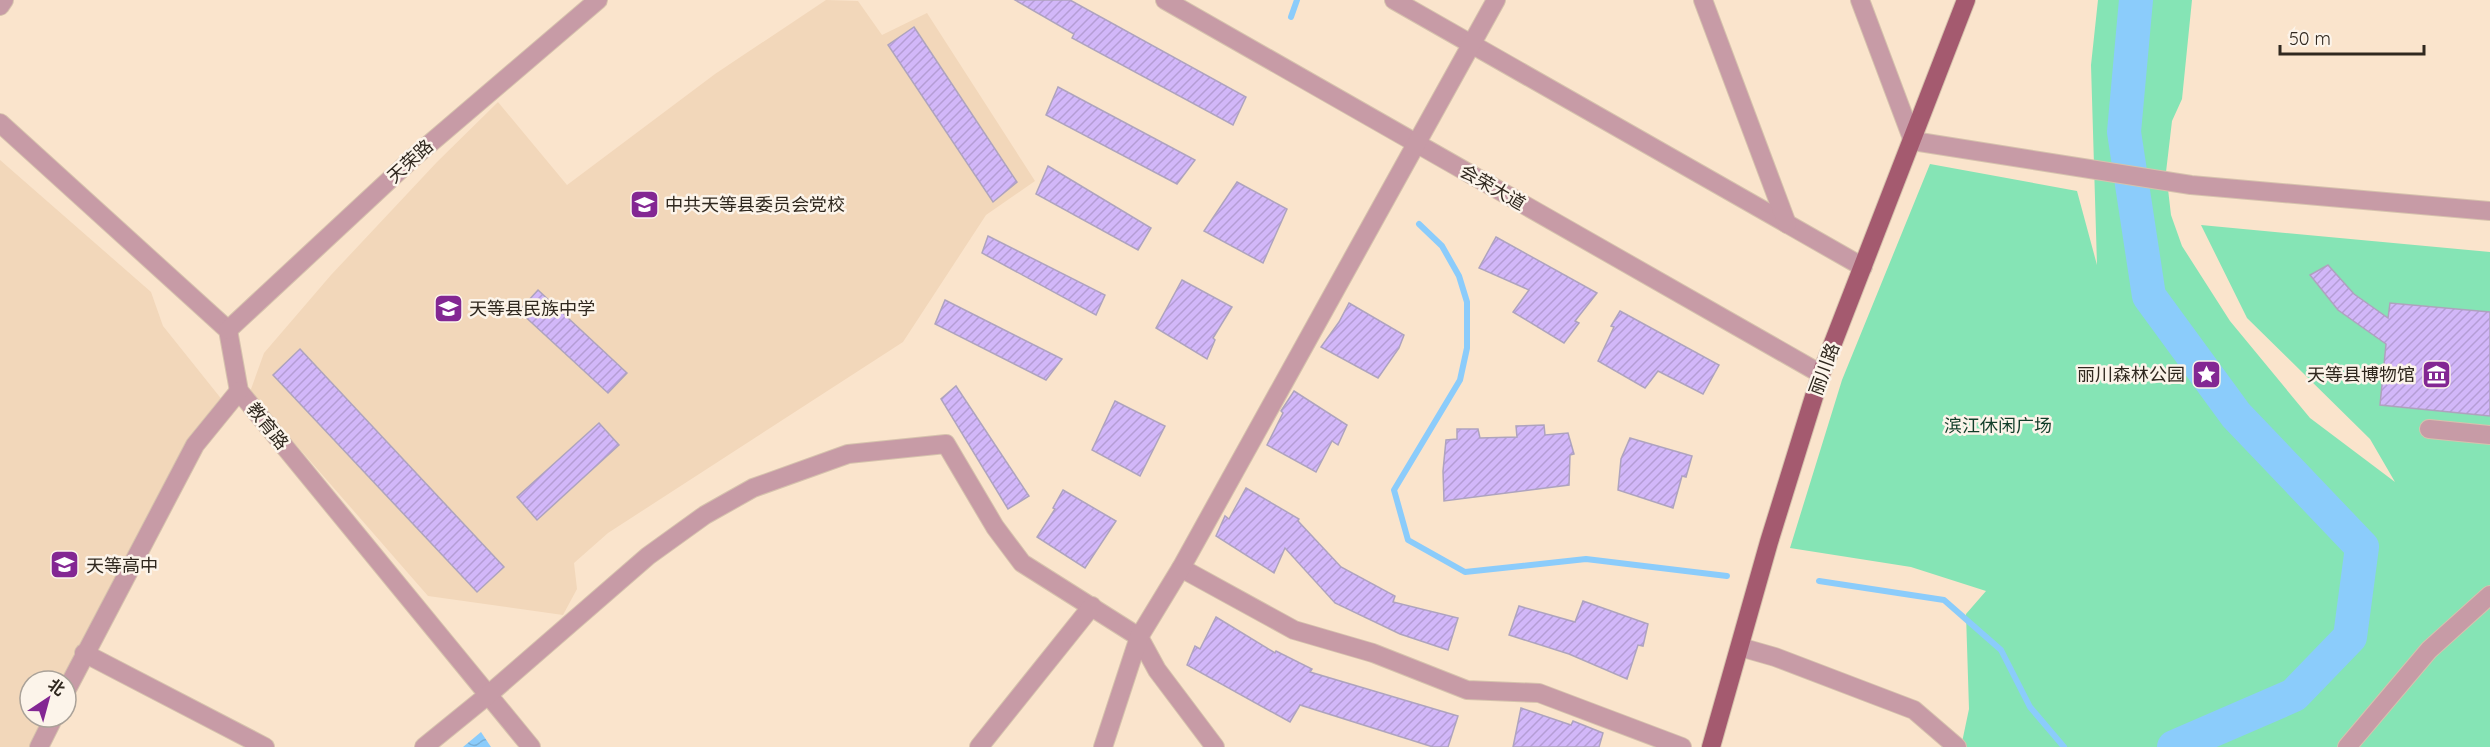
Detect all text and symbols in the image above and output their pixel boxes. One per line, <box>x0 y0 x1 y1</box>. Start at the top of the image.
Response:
scale bar <box>2280 18 2424 56</box>
text: 50 m <box>2289 27 2331 50</box>
street label: 天荣路 <box>382 134 438 188</box>
street label: 会荣大道 <box>1456 159 1530 215</box>
school or university icon: 中共天等县委员会党校 <box>628 188 660 220</box>
place label: 中共天等县委员会党校 <box>665 193 845 216</box>
school or university icon: 天等县民族中学 <box>432 292 464 324</box>
place label: 天等县民族中学 <box>469 297 595 320</box>
street label: 丽川路 <box>1804 340 1844 398</box>
place icon: 丽川森林公园 <box>2190 358 2222 390</box>
museum icon: 天等县博物馆 <box>2420 358 2452 390</box>
place label: 丽川森林公园 <box>2077 363 2185 386</box>
place label: 天等县博物馆 <box>2307 363 2415 386</box>
street label: 教育路 <box>242 398 294 454</box>
park label: 滨江休闲广场 <box>1944 414 2052 437</box>
school or university icon: 天等高中 <box>49 549 81 581</box>
place label: 天等高中 <box>86 554 158 577</box>
north arrow <box>18 669 78 729</box>
text: 北 <box>44 674 69 700</box>

